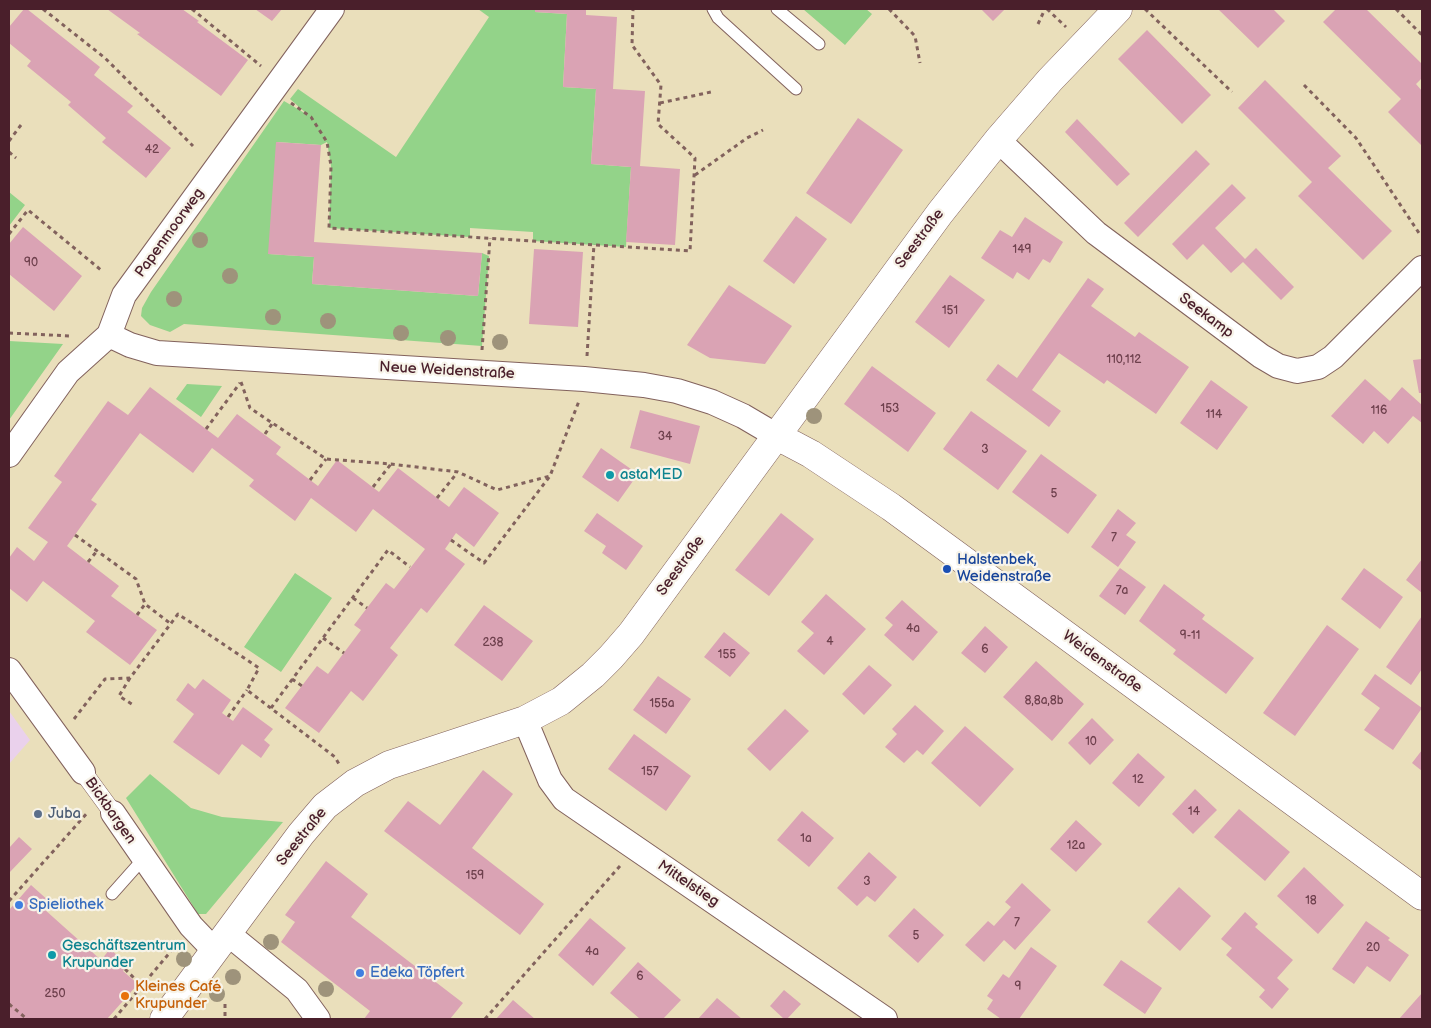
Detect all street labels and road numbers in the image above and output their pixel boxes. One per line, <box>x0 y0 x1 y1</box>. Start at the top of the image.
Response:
street label: Papenmoorweg <box>132 185 208 281</box>
street label: Seestraße <box>892 206 948 272</box>
street label: Seekamp <box>1175 290 1237 342</box>
street label: Neue Weidenstraße <box>379 358 515 384</box>
street label: Seestraße <box>653 532 709 600</box>
street label: Weidenstraße <box>1059 627 1145 697</box>
street label: Bickbargen <box>80 774 140 848</box>
street label: Seestraße <box>273 804 331 870</box>
street label: Mittelstieg <box>654 857 722 911</box>

